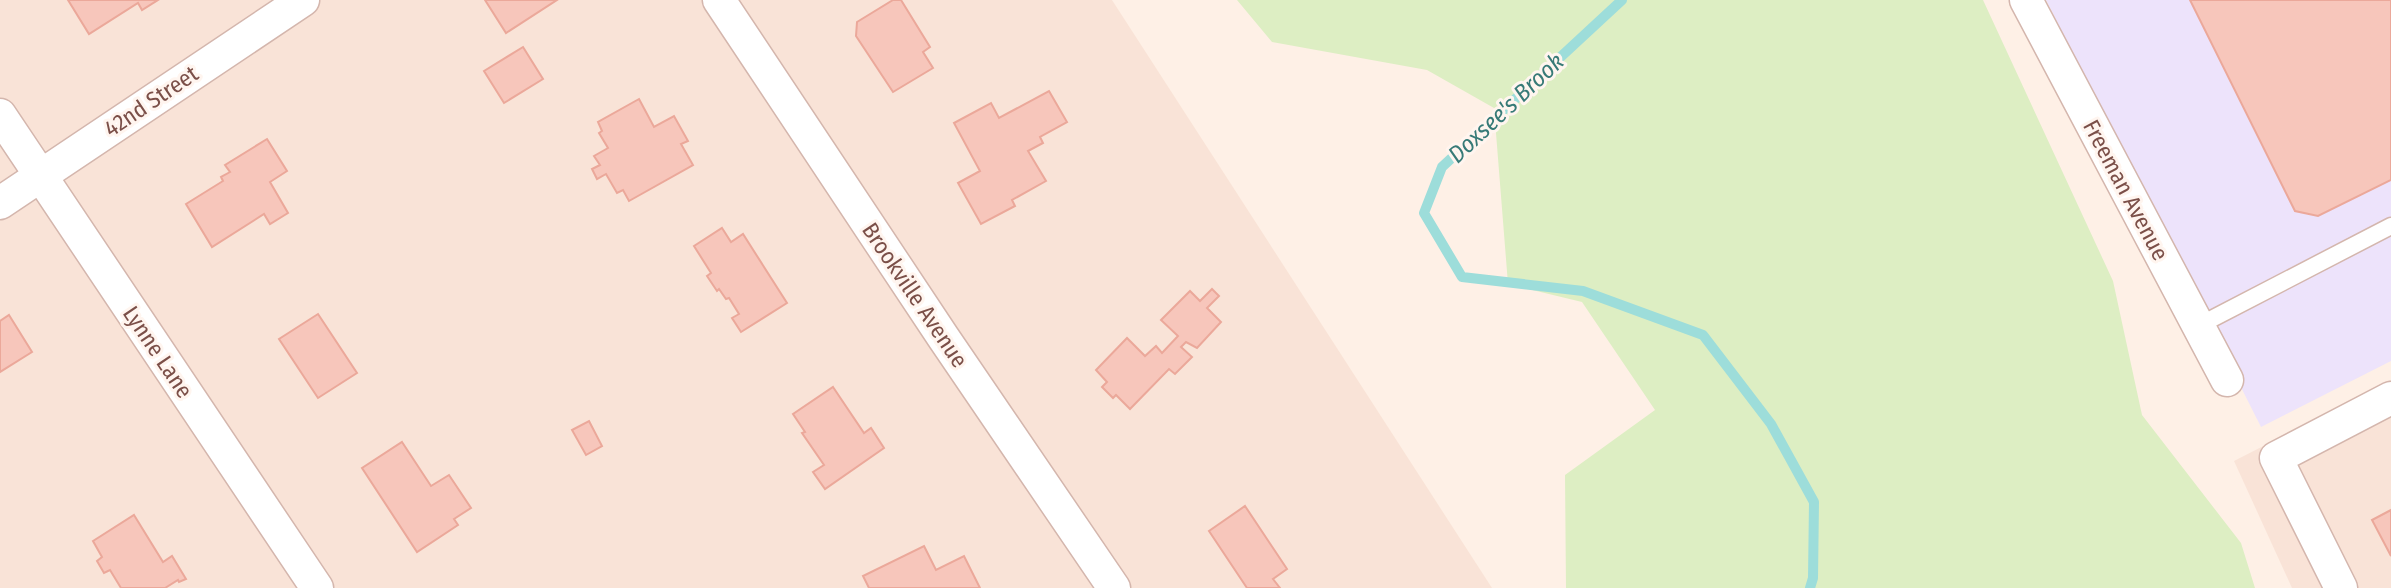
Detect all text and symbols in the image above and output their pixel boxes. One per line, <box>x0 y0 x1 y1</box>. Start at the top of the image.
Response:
water label: Doxsee's Brook <box>1442 47 1570 169</box>
street label: 42nd Street <box>99 59 204 143</box>
street label: Freeman Avenue <box>2077 115 2175 265</box>
street label: Brookville Avenue <box>856 217 974 373</box>
street label: Lynne Lane <box>117 301 199 403</box>

